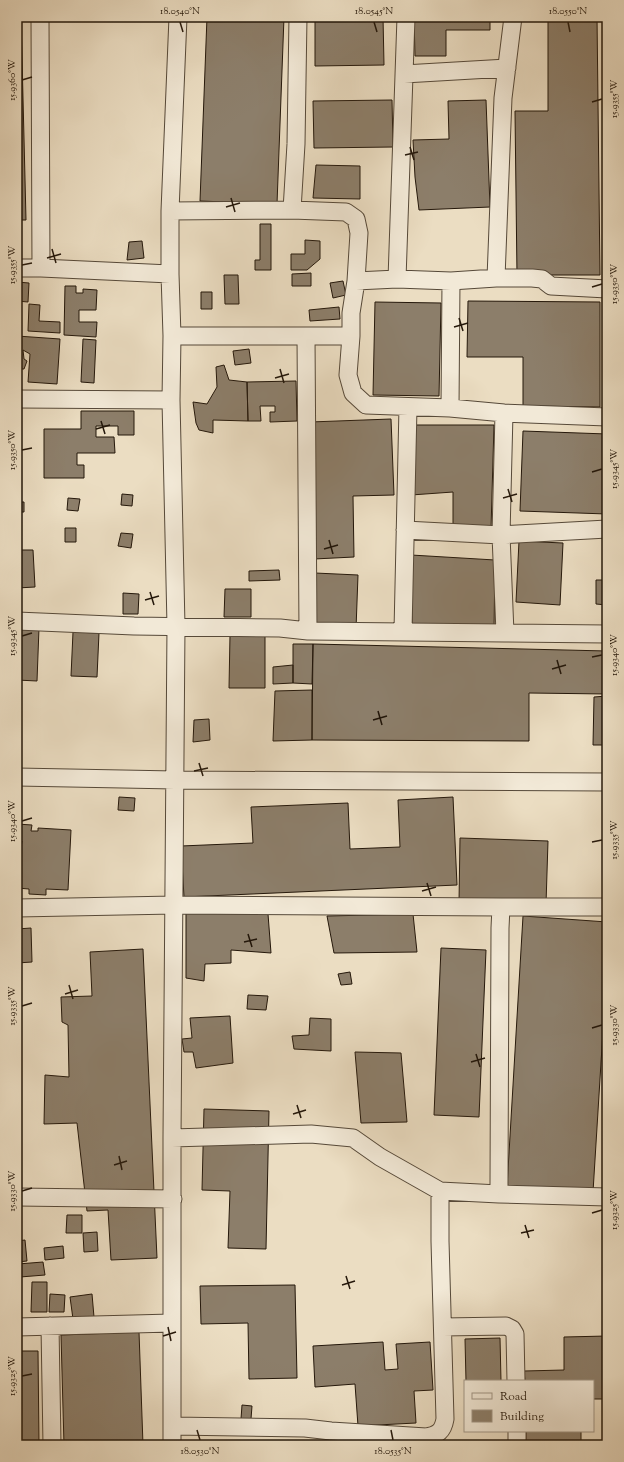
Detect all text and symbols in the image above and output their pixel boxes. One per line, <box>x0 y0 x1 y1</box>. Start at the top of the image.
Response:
text: 18.0540°N <box>160 4 200 19</box>
text: 18.0545°N <box>355 4 393 19</box>
text: 18.0550°N <box>549 4 587 19</box>
text: 15.9360°W <box>5 59 20 101</box>
text: 15.9355°W <box>607 80 622 118</box>
text: 15.9355°W <box>5 246 20 284</box>
text: 15.9350°W <box>607 264 622 304</box>
text: 15.9350°W <box>5 430 20 470</box>
text: 15.9345°W <box>607 449 622 489</box>
text: 15.9345°W <box>5 616 20 656</box>
text: 15.9340°W <box>607 634 622 676</box>
text: 15.9340°W <box>5 800 20 842</box>
text: 15.9335°W <box>607 820 622 860</box>
text: 15.9335°W <box>5 986 20 1026</box>
text: 15.9330°W <box>607 1005 622 1045</box>
text: 15.9330°W <box>5 1171 20 1211</box>
text: 15.9325°W <box>607 1190 622 1230</box>
text: 15.9325°W <box>5 1356 20 1396</box>
legend <box>464 1380 594 1432</box>
text: Road <box>500 1388 527 1406</box>
text: Building <box>500 1408 544 1426</box>
text: 18.0530°N <box>181 1444 219 1459</box>
text: 18.0535°N <box>374 1444 412 1459</box>

